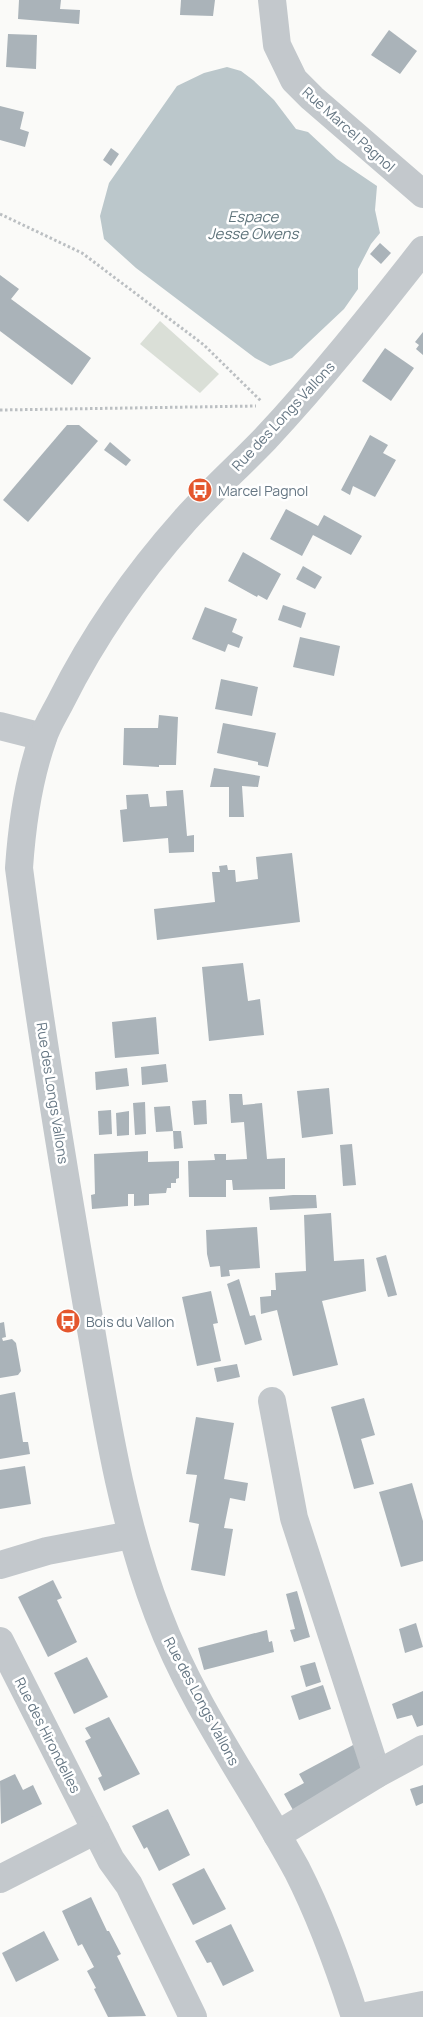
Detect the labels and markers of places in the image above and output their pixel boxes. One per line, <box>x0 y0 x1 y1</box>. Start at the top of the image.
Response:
bus stop icon: Marcel Pagnol <box>187 477 213 503</box>
place label: Marcel Pagnol <box>218 481 308 500</box>
bus stop icon: Bois du Vallon <box>55 1308 81 1334</box>
place label: Bois du Vallon <box>86 1312 174 1331</box>

